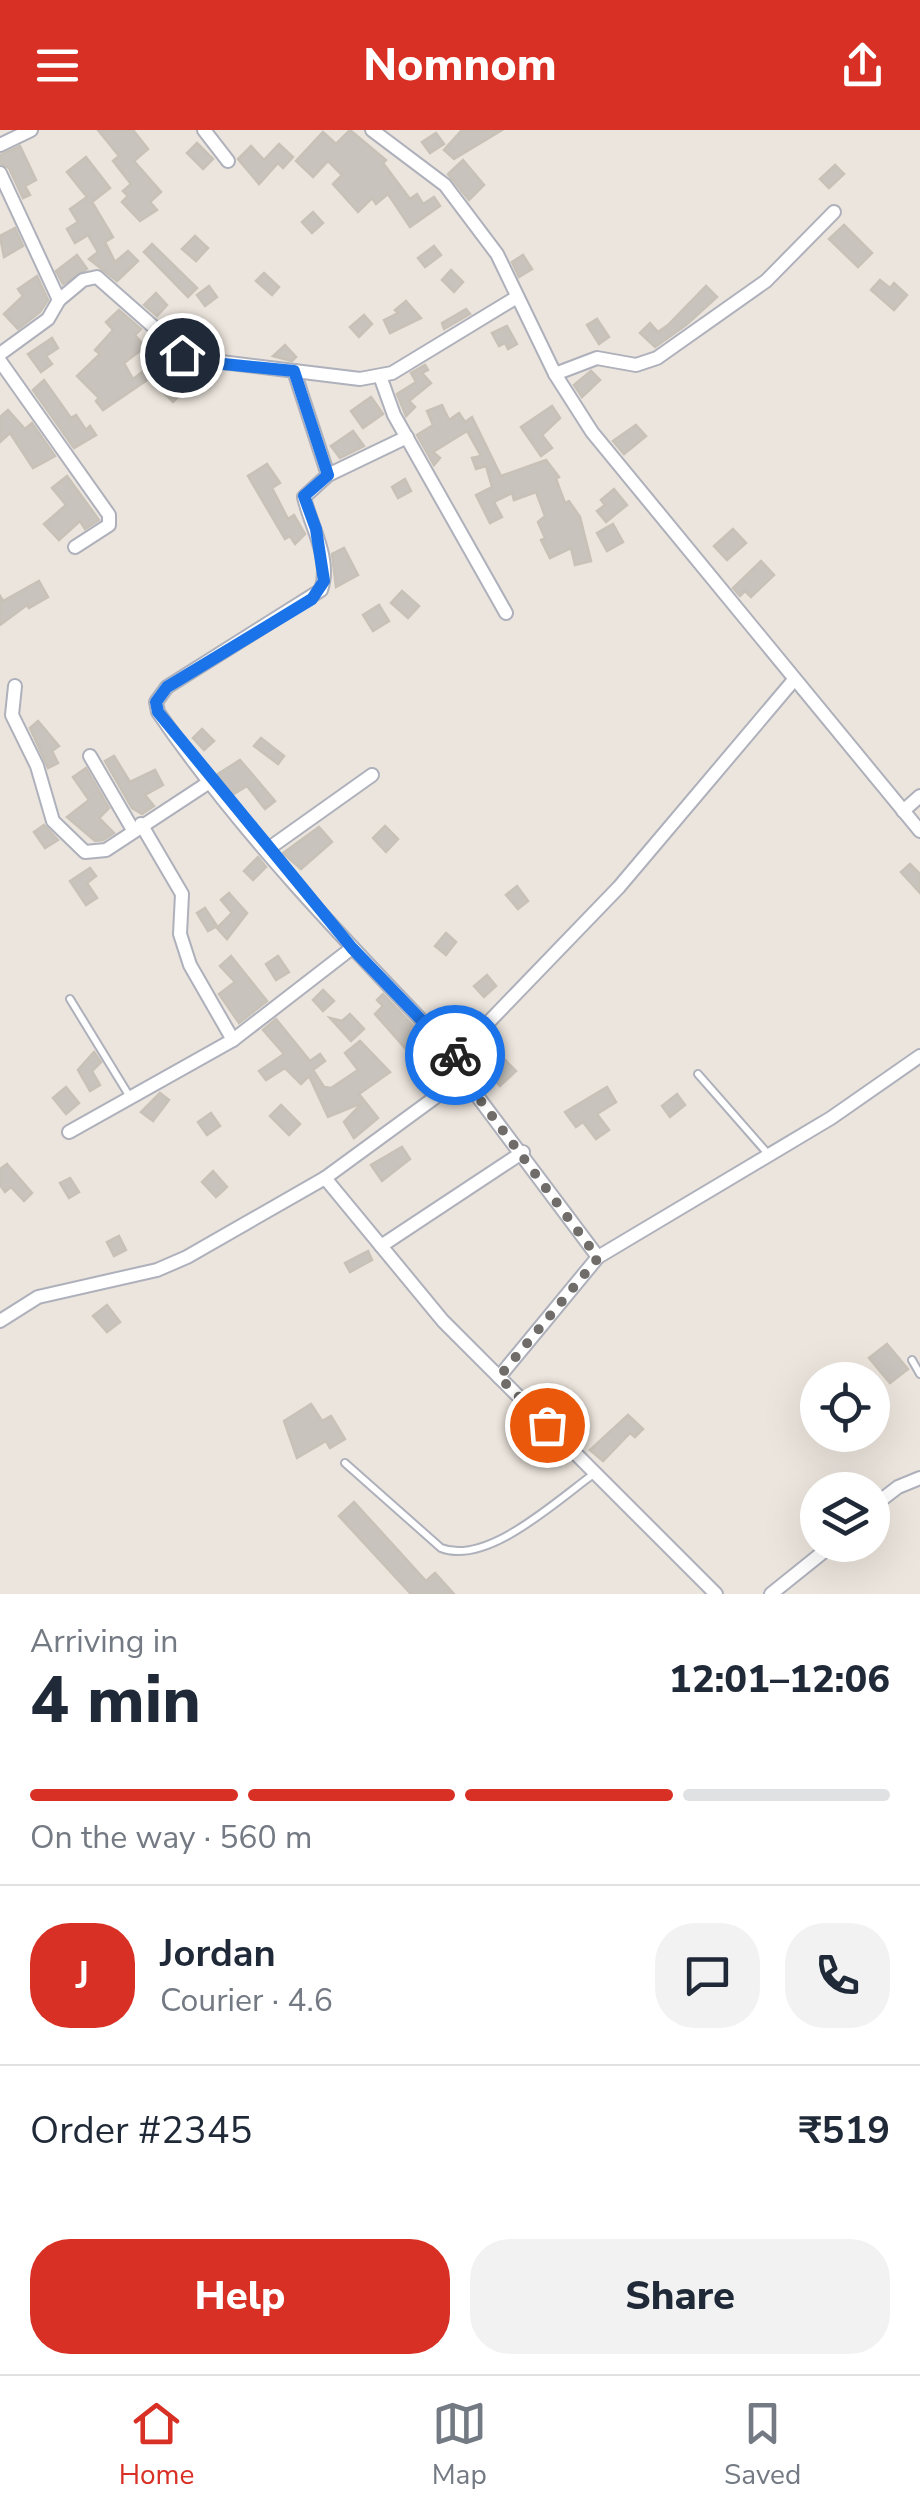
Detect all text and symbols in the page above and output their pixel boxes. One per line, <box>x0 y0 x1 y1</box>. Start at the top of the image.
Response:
text: Nomnom <box>363 35 557 96</box>
icon: menu <box>30 38 85 93</box>
icon: share <box>835 38 890 93</box>
pin <box>140 313 225 398</box>
icon: home <box>155 328 210 383</box>
courier <box>405 1005 505 1105</box>
icon: bike <box>428 1028 483 1083</box>
map controls <box>800 1362 890 1562</box>
button: locate <box>800 1362 890 1452</box>
pin <box>505 1383 590 1468</box>
icon: bag <box>520 1398 575 1453</box>
button: layers <box>800 1472 890 1562</box>
text: Arriving in <box>30 1620 178 1663</box>
text: 12:01–12:06 <box>669 1654 890 1705</box>
text: 4 min <box>30 1656 201 1745</box>
text: On the way · 560 m <box>30 1816 312 1859</box>
button: chat <box>655 1923 760 2028</box>
button: phone <box>785 1923 890 2028</box>
text: Jordan <box>160 1928 276 1979</box>
text: J <box>76 1950 89 2001</box>
text: Courier · 4.6 <box>160 1979 333 2022</box>
text: Order #2345 <box>30 2105 252 2156</box>
text: ₹519 <box>799 2105 890 2156</box>
button: Help <box>30 2239 450 2354</box>
button: Share <box>470 2239 890 2354</box>
tab: Home <box>119 2396 194 2494</box>
tab: Map <box>432 2396 487 2494</box>
tab: Saved <box>724 2396 801 2494</box>

